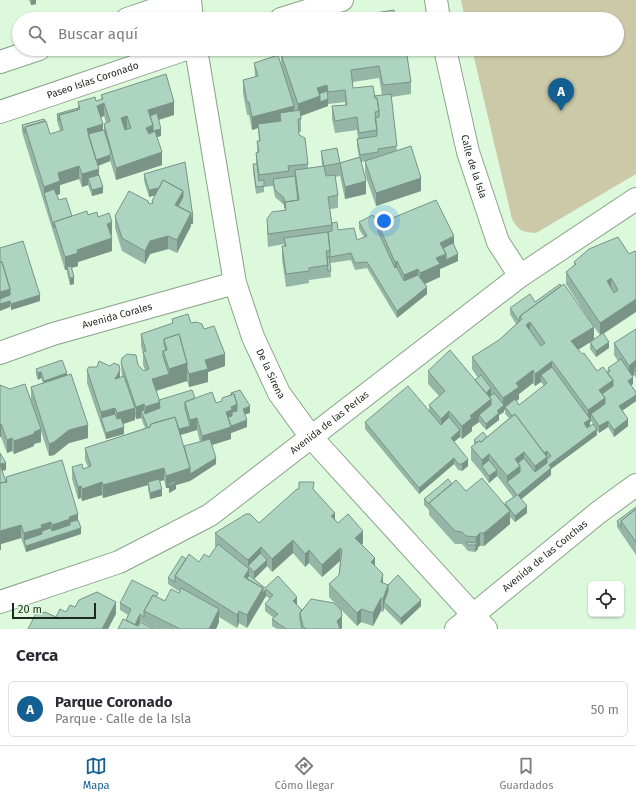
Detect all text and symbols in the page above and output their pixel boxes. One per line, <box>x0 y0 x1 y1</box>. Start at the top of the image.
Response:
search box <box>12 12 624 56</box>
icon: search <box>26 23 48 45</box>
text: Buscar aquí <box>58 25 138 43</box>
street label: Paseo Islas Coronado <box>45 59 140 102</box>
pin: A <box>548 78 574 111</box>
street label: Calle de la Isla <box>458 134 489 200</box>
your location <box>374 211 394 231</box>
street label: Avenida Corales <box>81 300 154 331</box>
street label: De la Sirena <box>253 347 288 402</box>
street label: Avenida de las Perlas <box>288 388 372 457</box>
street label: Avenida de las Conchas <box>500 518 590 594</box>
map controls <box>588 581 624 617</box>
button: locate <box>588 581 624 617</box>
scale bar <box>12 601 96 620</box>
text: 20 m <box>18 603 42 616</box>
text: Cerca <box>16 645 58 666</box>
text: Parque Coronado <box>55 693 172 711</box>
text: A <box>26 702 34 717</box>
text: 50 m <box>591 702 619 717</box>
text: Parque · Calle de la Isla <box>55 711 191 726</box>
tab: Mapa <box>83 755 110 792</box>
tab: Cómo llegar <box>275 755 334 792</box>
tab: Guardados <box>499 755 553 792</box>

